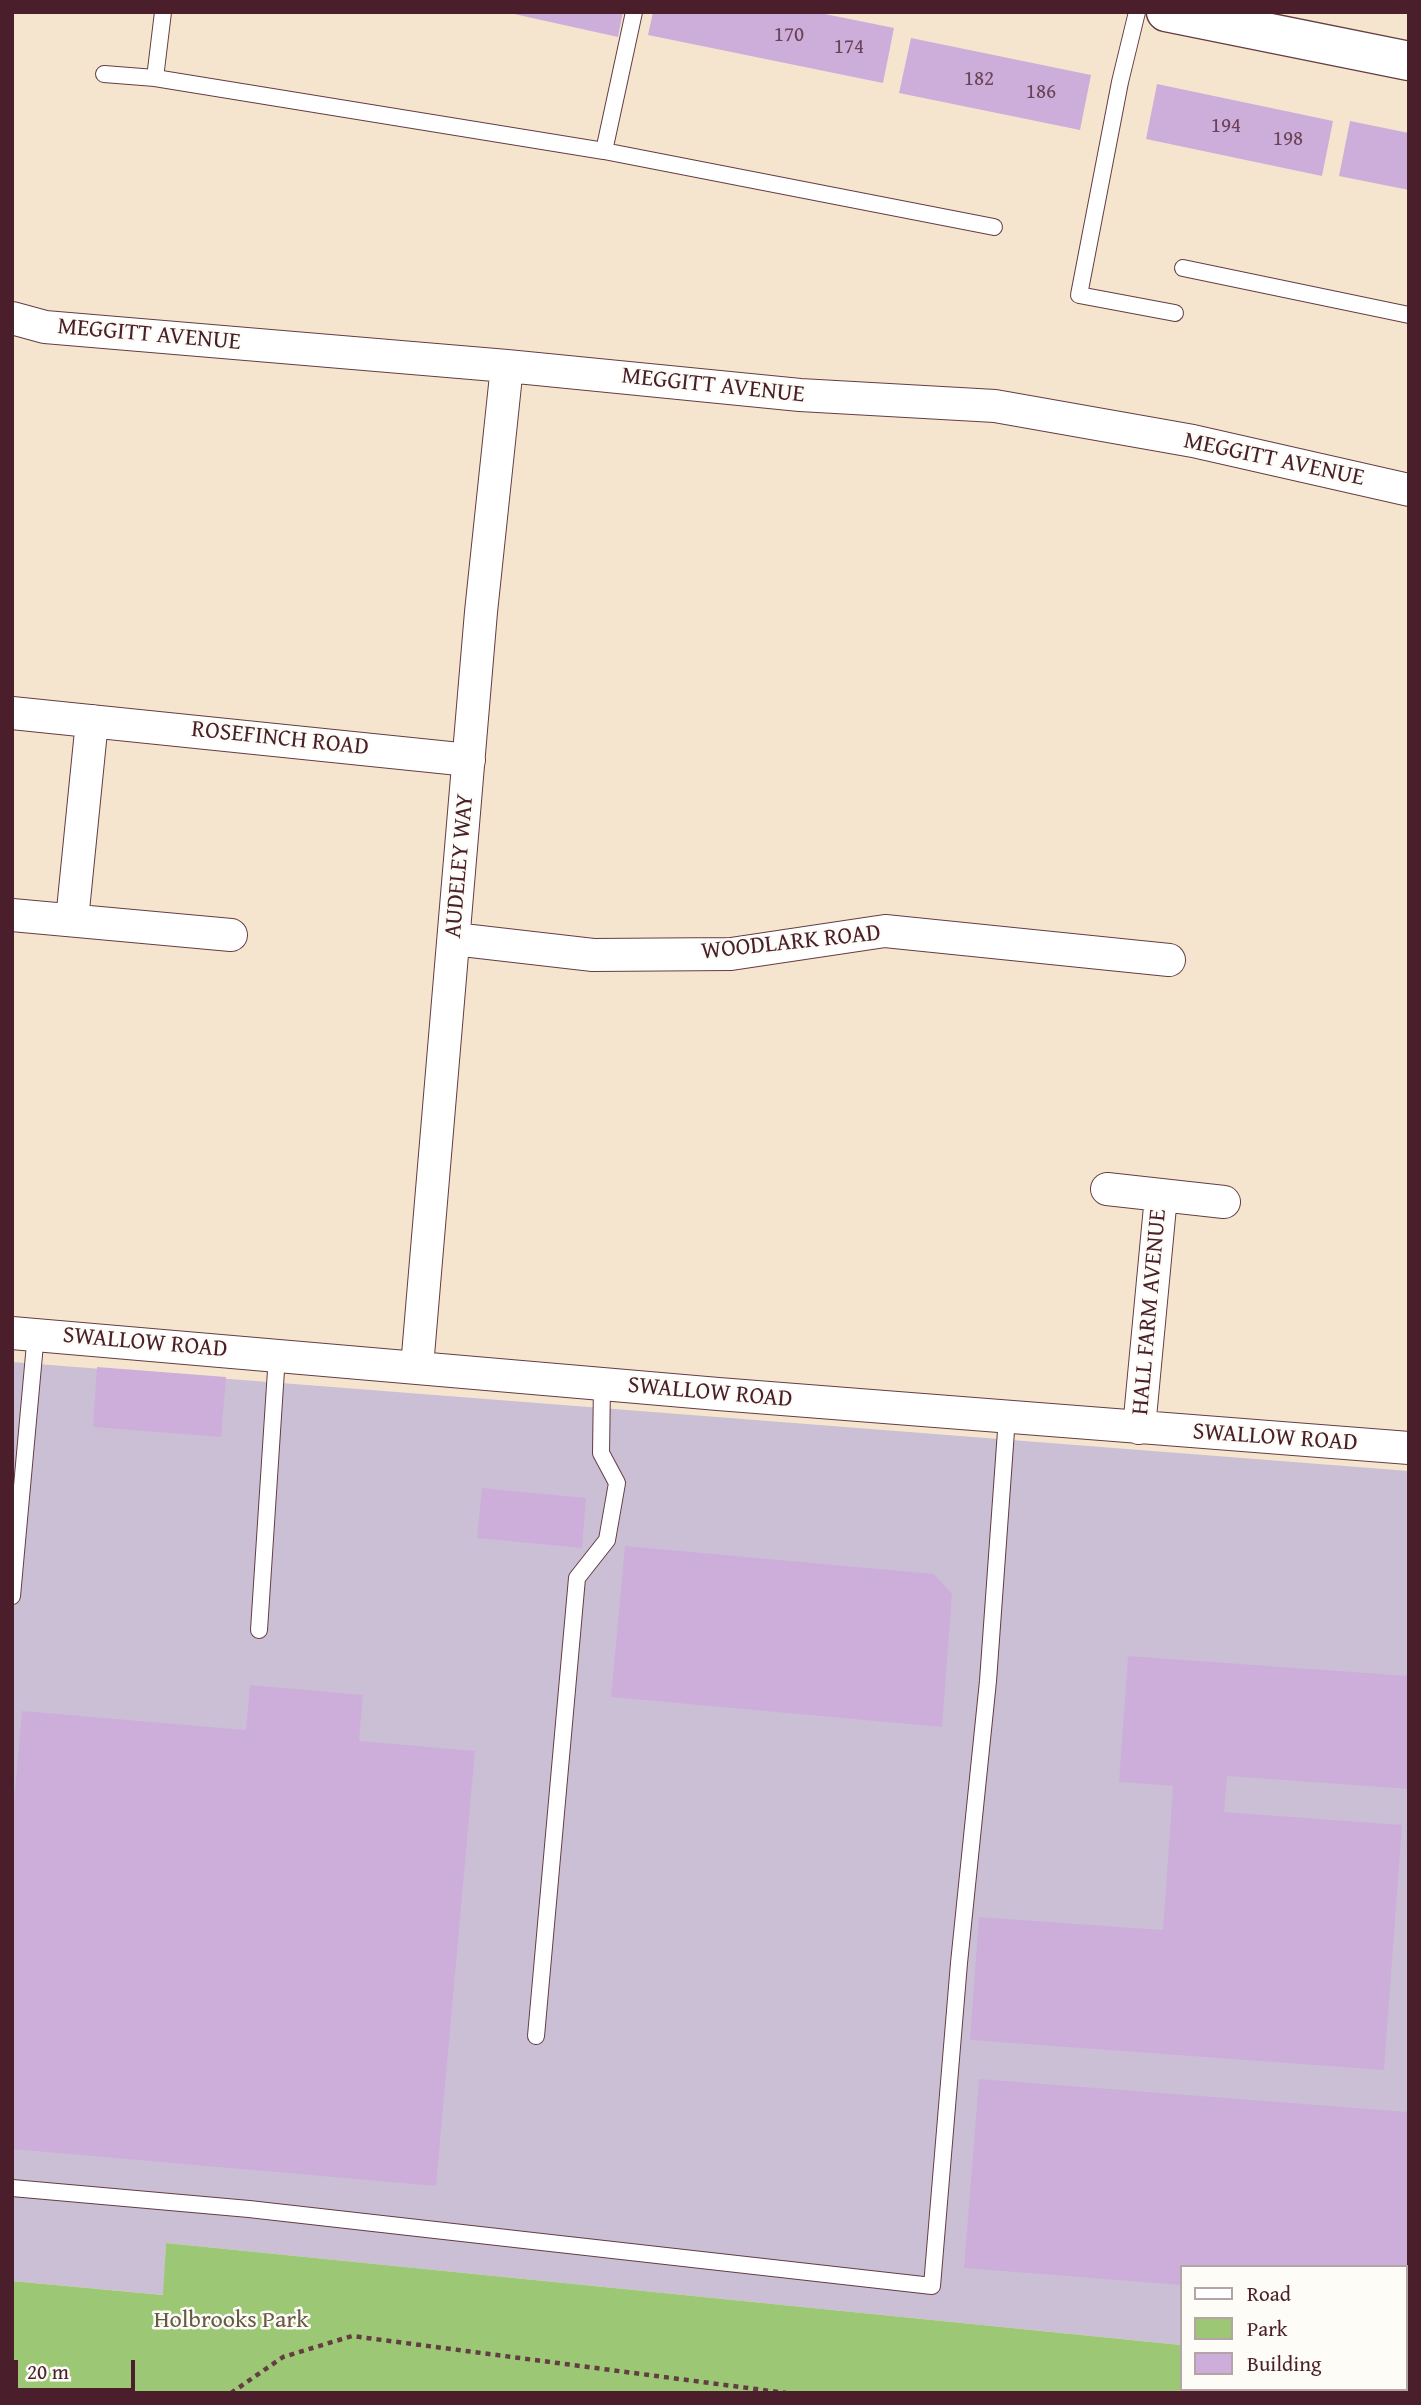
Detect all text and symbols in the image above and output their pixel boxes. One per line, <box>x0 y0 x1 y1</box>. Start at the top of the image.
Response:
house number: 170 <box>774 23 804 49</box>
house number: 174 <box>834 35 864 61</box>
house number: 182 <box>964 67 994 93</box>
house number: 186 <box>1026 80 1056 106</box>
house number: 194 <box>1211 114 1241 140</box>
house number: 198 <box>1273 127 1303 153</box>
street label: MEGGITT AVENUE <box>56 313 242 357</box>
street label: MEGGITT AVENUE <box>620 362 806 410</box>
street label: MEGGITT AVENUE <box>1181 427 1367 493</box>
street label: ROSEFINCH ROAD <box>190 715 370 763</box>
street label: AUDELEY WAY <box>439 792 481 940</box>
street label: WOODLARK ROAD <box>700 919 882 967</box>
street label: HALL FARM AVENUE <box>1127 1208 1173 1416</box>
street label: SWALLOW ROAD <box>61 1321 229 1365</box>
street label: SWALLOW ROAD <box>626 1371 794 1415</box>
street label: SWALLOW ROAD <box>1192 1418 1358 1458</box>
legend <box>1180 2265 1407 2391</box>
text: Road <box>1247 2278 1291 2309</box>
park label: Holbrooks Park <box>154 2307 308 2335</box>
text: Park <box>1247 2313 1288 2344</box>
scale bar <box>18 2346 138 2390</box>
text: Building <box>1247 2348 1321 2379</box>
text: 20 m <box>27 2356 69 2387</box>

